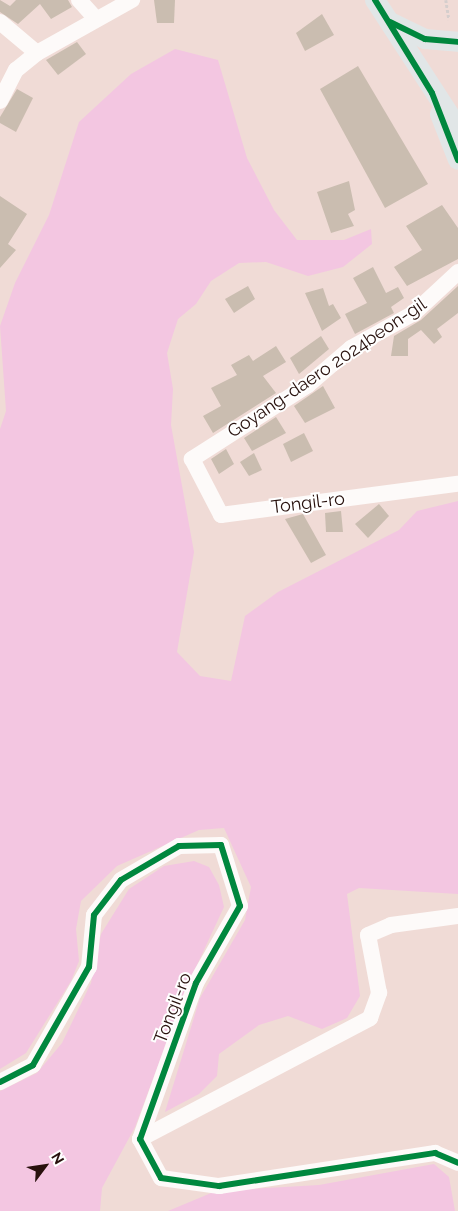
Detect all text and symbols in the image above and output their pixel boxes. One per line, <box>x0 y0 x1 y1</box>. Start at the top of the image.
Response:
street label: Goyang-daero 2024beon-gil <box>224 293 430 443</box>
street label: Tongil-ro <box>270 488 346 518</box>
street label: Tongil-ro <box>150 970 196 1046</box>
north arrow <box>20 1141 70 1191</box>
text: N <box>48 1150 67 1167</box>

